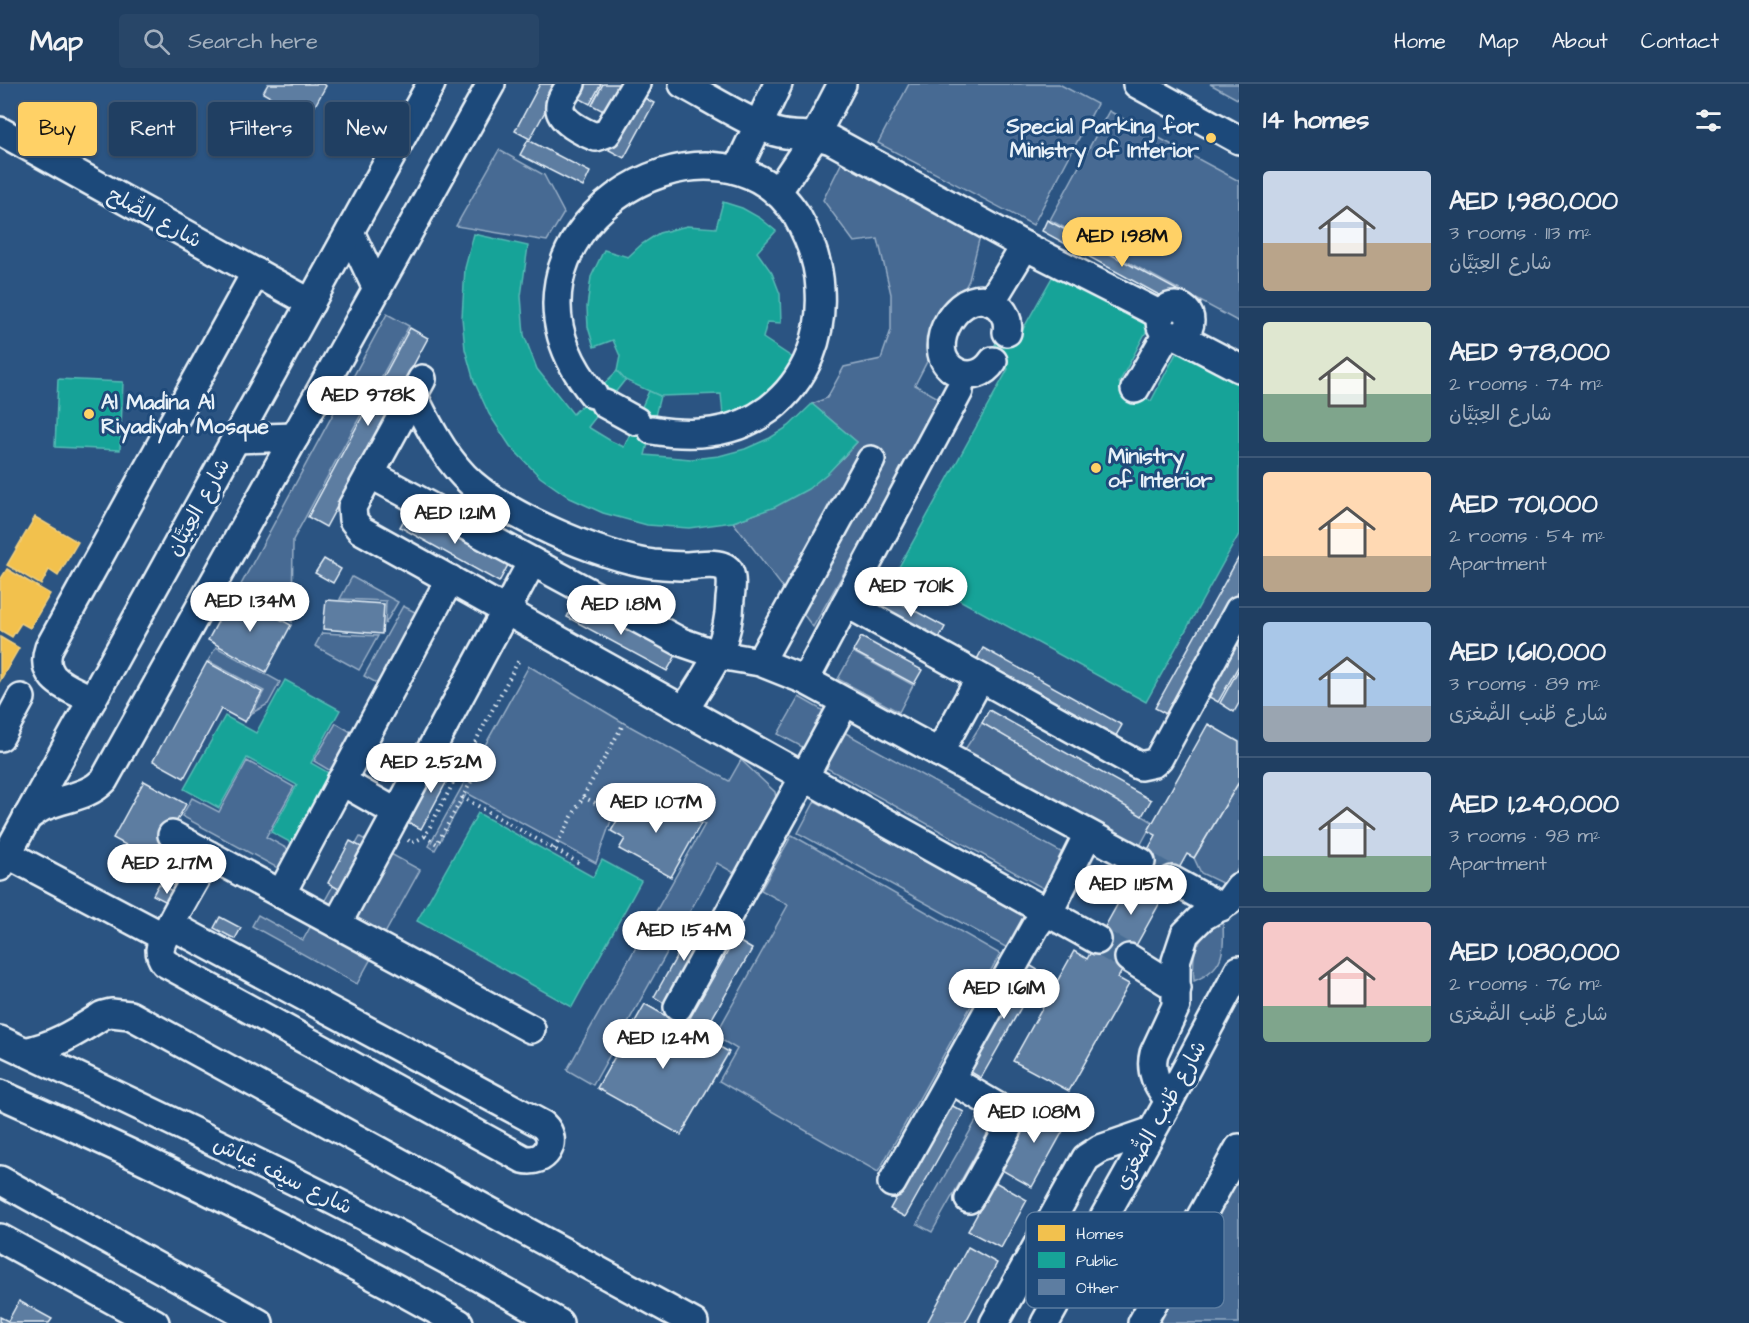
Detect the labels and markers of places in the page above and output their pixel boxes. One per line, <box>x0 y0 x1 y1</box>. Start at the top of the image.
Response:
place label: Special Parking for Ministry of Interior <box>1005 112 1199 168</box>
marker: Special Parking for Ministry of Interior <box>1204 131 1218 145</box>
pin: AED 1.98M <box>1053 217 1191 268</box>
pin: AED 978K <box>306 376 430 427</box>
place label: Al Madina Al Riyadiyah Mosque <box>101 388 269 444</box>
marker: Al Madina Al Riyadiyah Mosque <box>82 407 96 421</box>
place label: Ministry of Interior <box>1108 442 1213 495</box>
marker: Ministry of Interior <box>1089 461 1103 475</box>
pin: AED 1.21M <box>386 494 524 545</box>
pin: AED 701K <box>849 567 973 618</box>
pin: AED 1.34M <box>181 582 319 633</box>
pin: AED 1.8M <box>559 585 683 636</box>
pin: AED 2.52M <box>362 743 500 794</box>
pin: AED 1.07M <box>587 783 725 834</box>
pin: AED 2.17M <box>98 844 236 895</box>
pin: AED 1.15M <box>1062 865 1200 916</box>
pin: AED 1.54M <box>615 911 753 962</box>
pin: AED 1.61M <box>935 969 1073 1020</box>
pin: AED 1.24M <box>594 1019 732 1070</box>
pin: AED 1.08M <box>965 1093 1103 1144</box>

